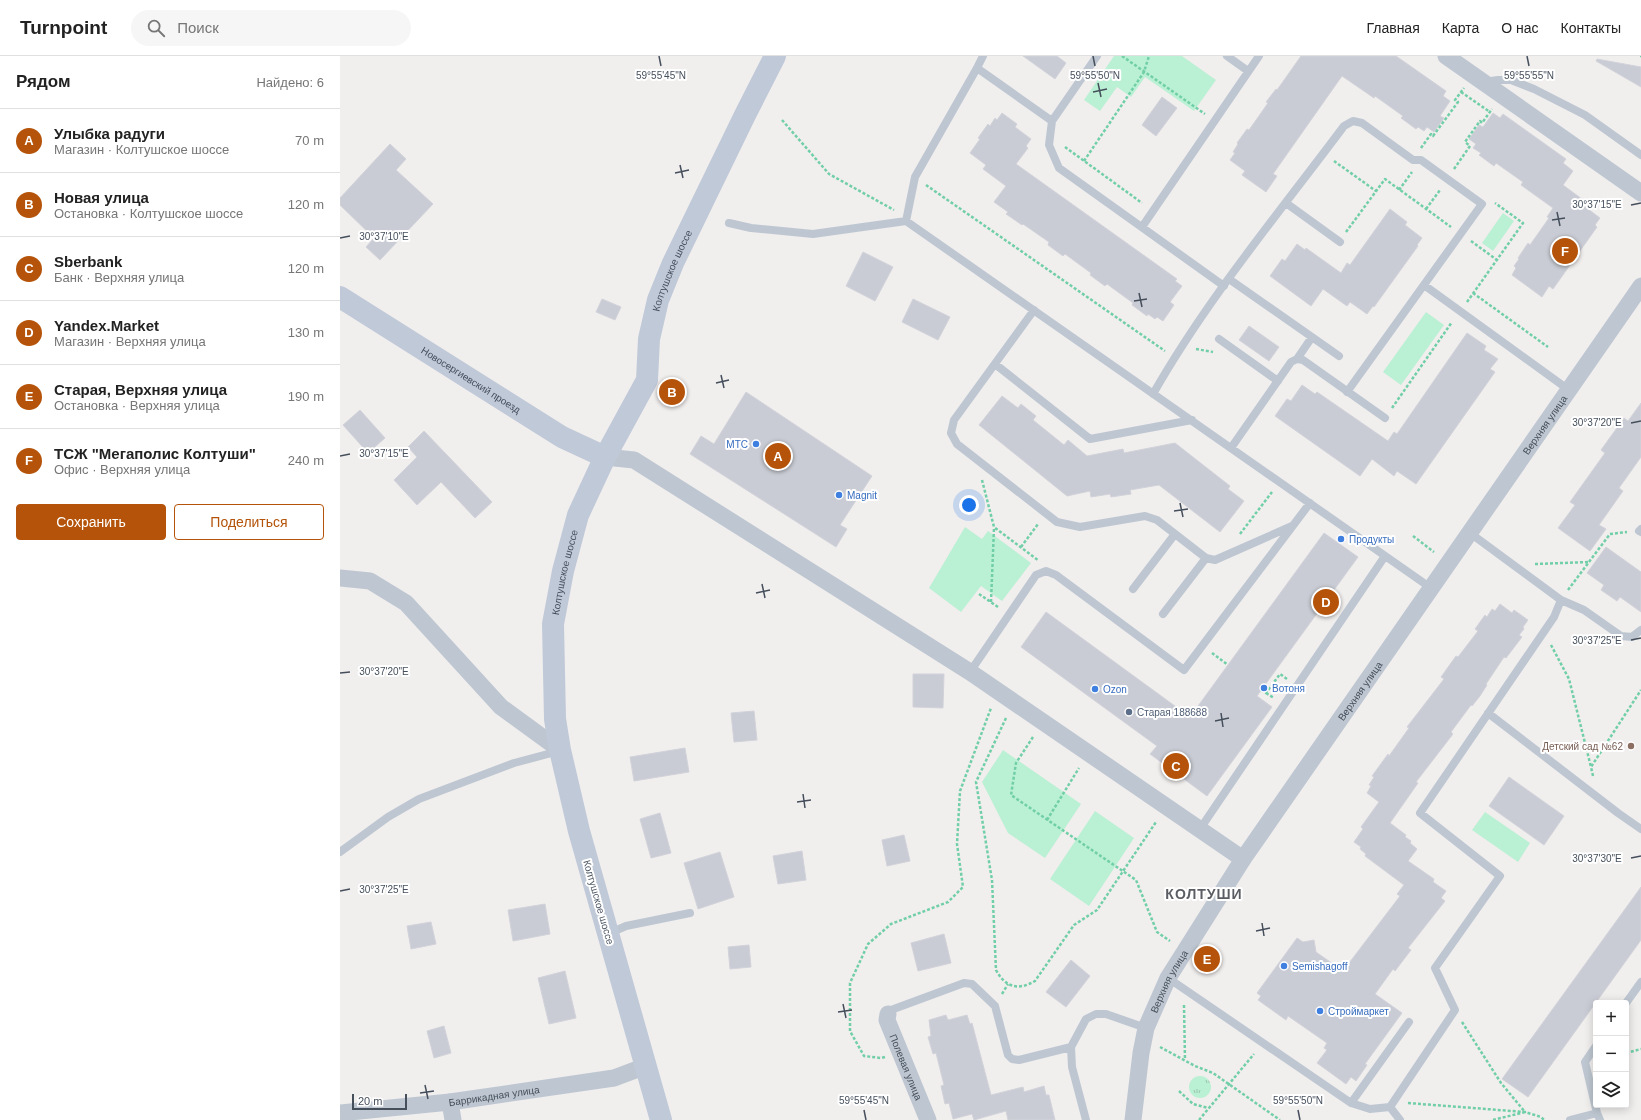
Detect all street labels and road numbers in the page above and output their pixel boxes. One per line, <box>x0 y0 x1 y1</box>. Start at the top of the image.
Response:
street label: Колтушское шоссе <box>651 228 694 312</box>
street label: Новосергиевский проезд <box>419 345 523 416</box>
street label: Верхняя улица <box>1521 393 1570 457</box>
street label: Колтушское шоссе <box>550 528 580 616</box>
street label: Верхняя улица <box>1336 659 1385 723</box>
street label: Колтушское шоссе <box>581 859 616 946</box>
street label: Верхняя улица <box>1148 948 1190 1015</box>
street label: Полевая улица <box>887 1033 924 1102</box>
street label: Баррикадная улица <box>448 1084 541 1108</box>

